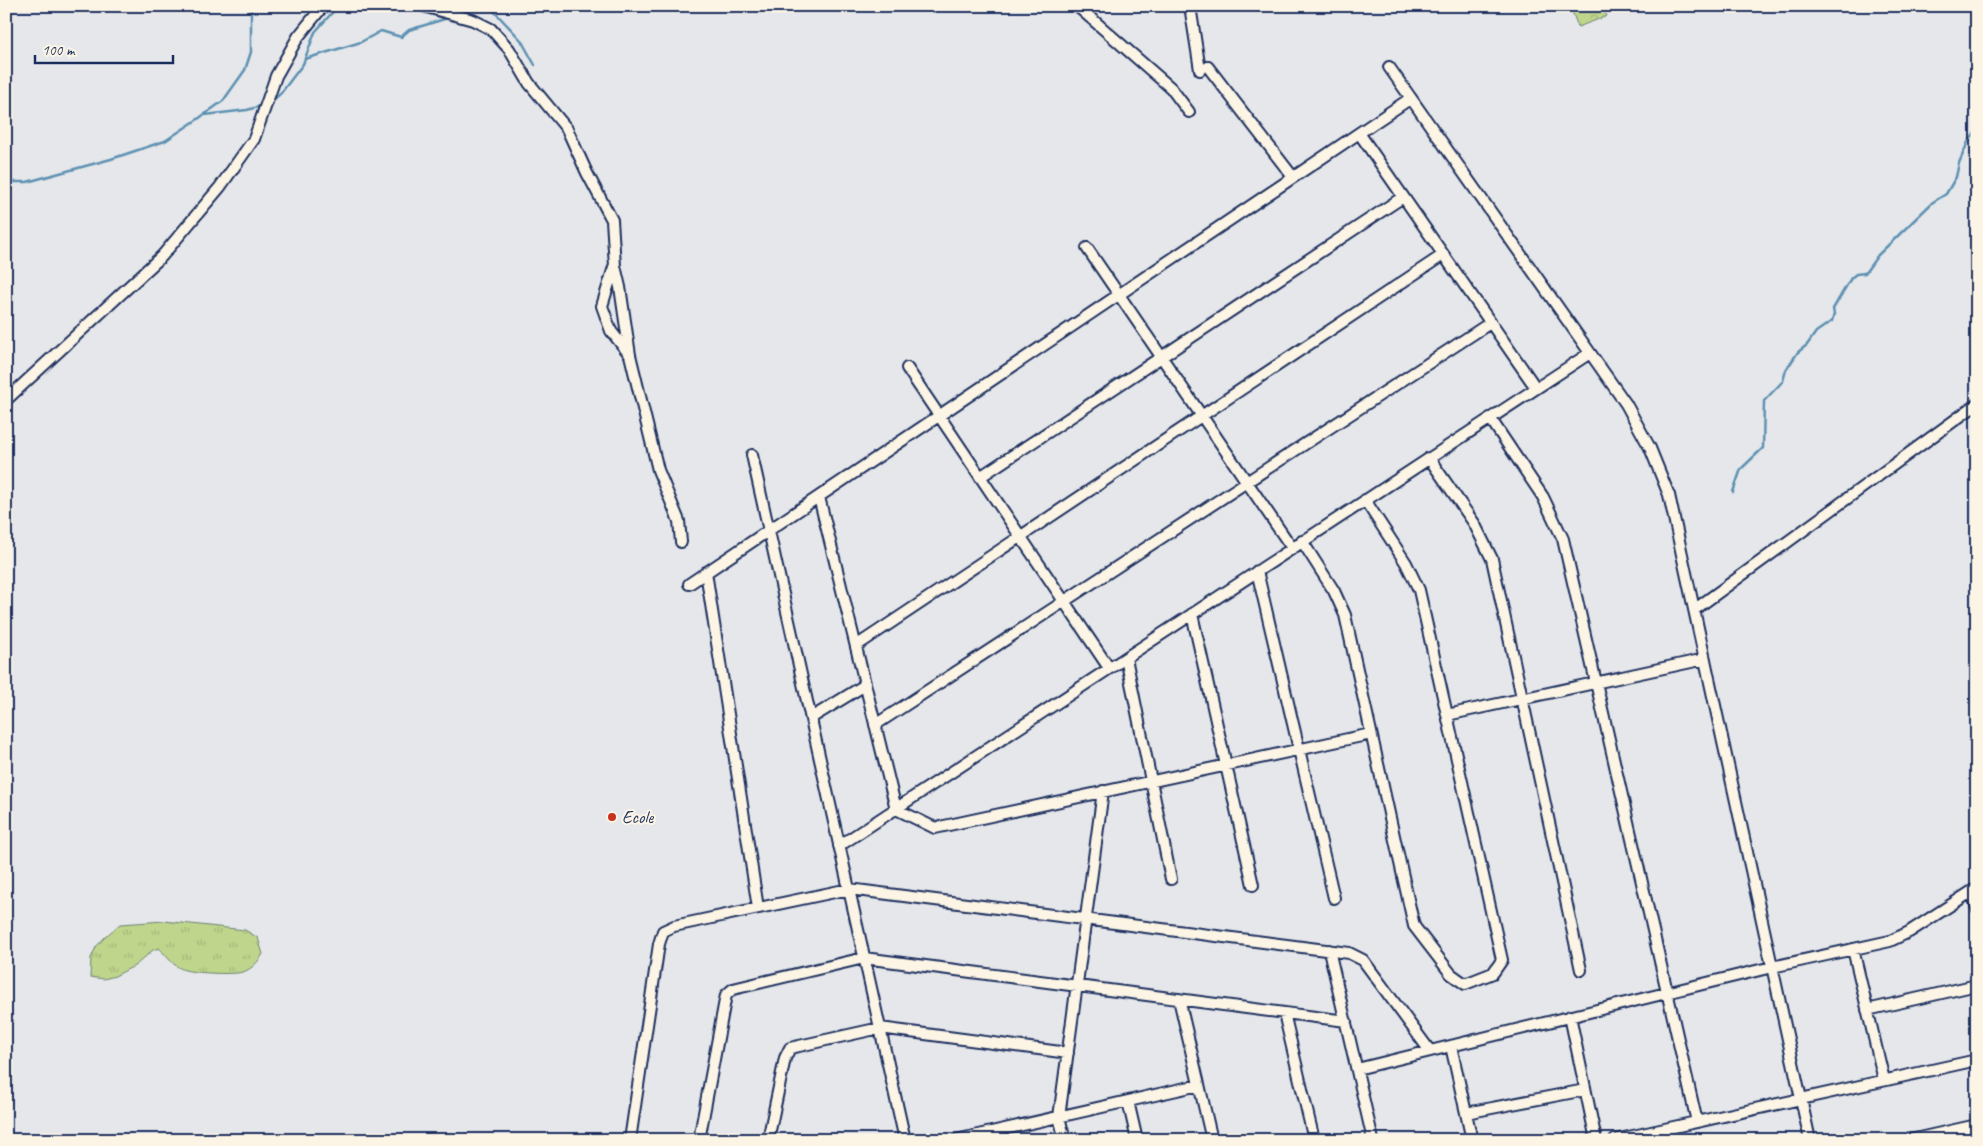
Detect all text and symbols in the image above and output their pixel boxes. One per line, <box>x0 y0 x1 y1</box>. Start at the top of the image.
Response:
scale bar <box>35 32 172 64</box>
text: 100 m <box>42 41 76 60</box>
place label: Ecole <box>622 806 654 828</box>
marker: Ecole <box>606 811 618 823</box>

